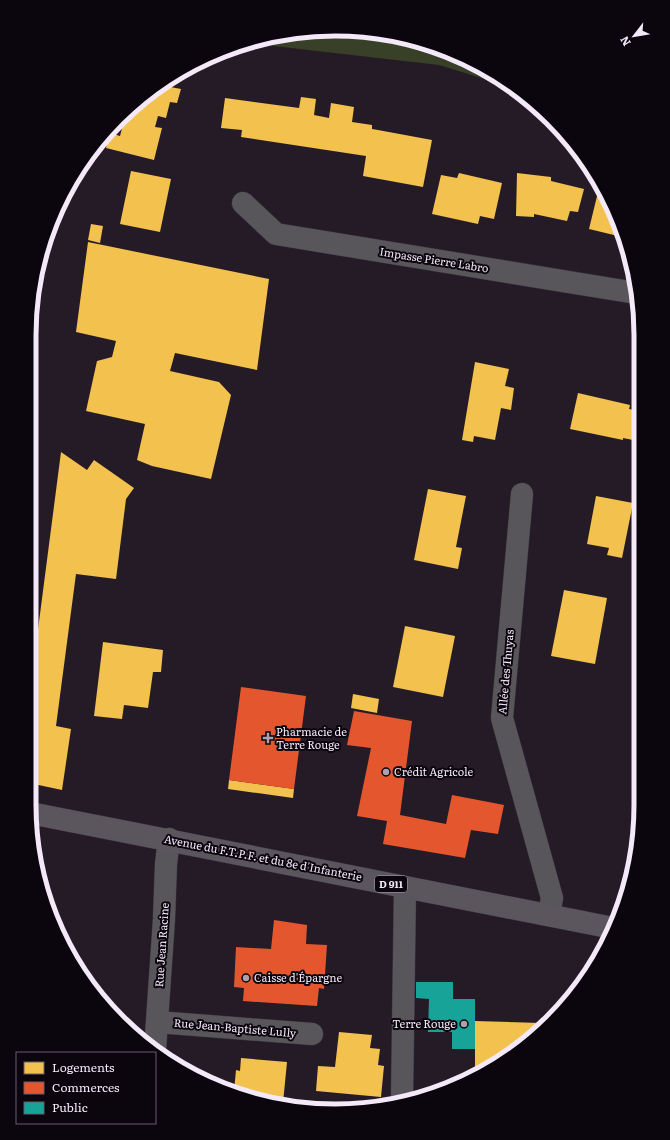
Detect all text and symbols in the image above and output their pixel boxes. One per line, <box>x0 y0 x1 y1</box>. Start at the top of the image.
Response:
north arrow <box>614 16 654 56</box>
text: N <box>615 34 634 50</box>
street label: Impasse Pierre Labro <box>378 242 490 276</box>
street label: Allée des Thuyas <box>493 629 517 715</box>
place label: Pharmacie de Terre Rouge <box>276 723 347 752</box>
marker: Pharmacie de Terre Rouge <box>263 733 273 743</box>
place label: Crédit Agricole <box>394 763 474 779</box>
marker: Crédit Agricole <box>381 767 391 777</box>
street label: Avenue du F.T.P.F. et du 8e d'Infanterie <box>163 830 364 884</box>
road number: D 911 <box>375 876 407 892</box>
street label: Rue Jean Racine <box>150 902 172 988</box>
place label: Caisse d'Épargne <box>254 969 343 985</box>
marker: Caisse d'Épargne <box>241 973 251 983</box>
street label: Rue Jean-Baptiste Lully <box>173 1014 298 1040</box>
place label: Terre Rouge <box>392 1015 456 1031</box>
marker: Terre Rouge <box>459 1019 469 1029</box>
legend <box>16 1052 156 1124</box>
text: Logements <box>52 1058 115 1076</box>
text: Commerces <box>52 1078 120 1096</box>
text: Public <box>52 1098 88 1116</box>

